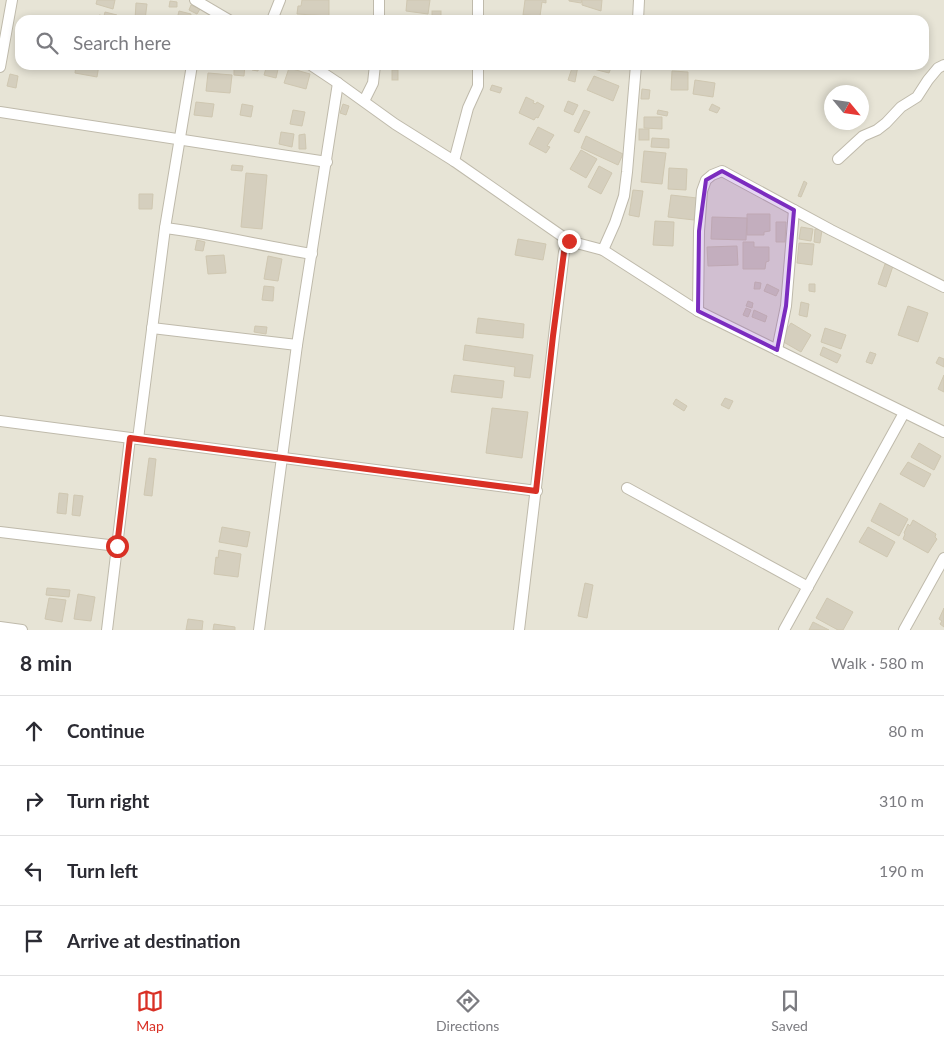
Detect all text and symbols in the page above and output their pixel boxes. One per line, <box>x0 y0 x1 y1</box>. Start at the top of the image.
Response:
search box <box>15 15 929 70</box>
icon: search <box>33 29 61 57</box>
text: Search here <box>73 31 171 54</box>
north arrow <box>824 85 869 130</box>
route end <box>558 230 581 253</box>
route start <box>106 535 129 558</box>
text: 8 min <box>20 650 72 675</box>
text: Walk · 580 m <box>831 653 924 672</box>
icon: ahead <box>20 717 48 745</box>
text: Continue <box>67 719 145 742</box>
text: 80 m <box>888 721 924 740</box>
icon: right <box>20 787 48 815</box>
text: Turn right <box>67 789 149 812</box>
text: 310 m <box>879 791 924 810</box>
icon: left <box>20 857 48 885</box>
text: Turn left <box>67 859 138 882</box>
text: 190 m <box>879 861 924 880</box>
icon: arrive <box>20 927 48 955</box>
text: Arrive at destination <box>67 929 240 952</box>
tab: Map <box>136 987 164 1034</box>
tab: Directions <box>436 987 499 1034</box>
tab: Saved <box>771 987 808 1034</box>

